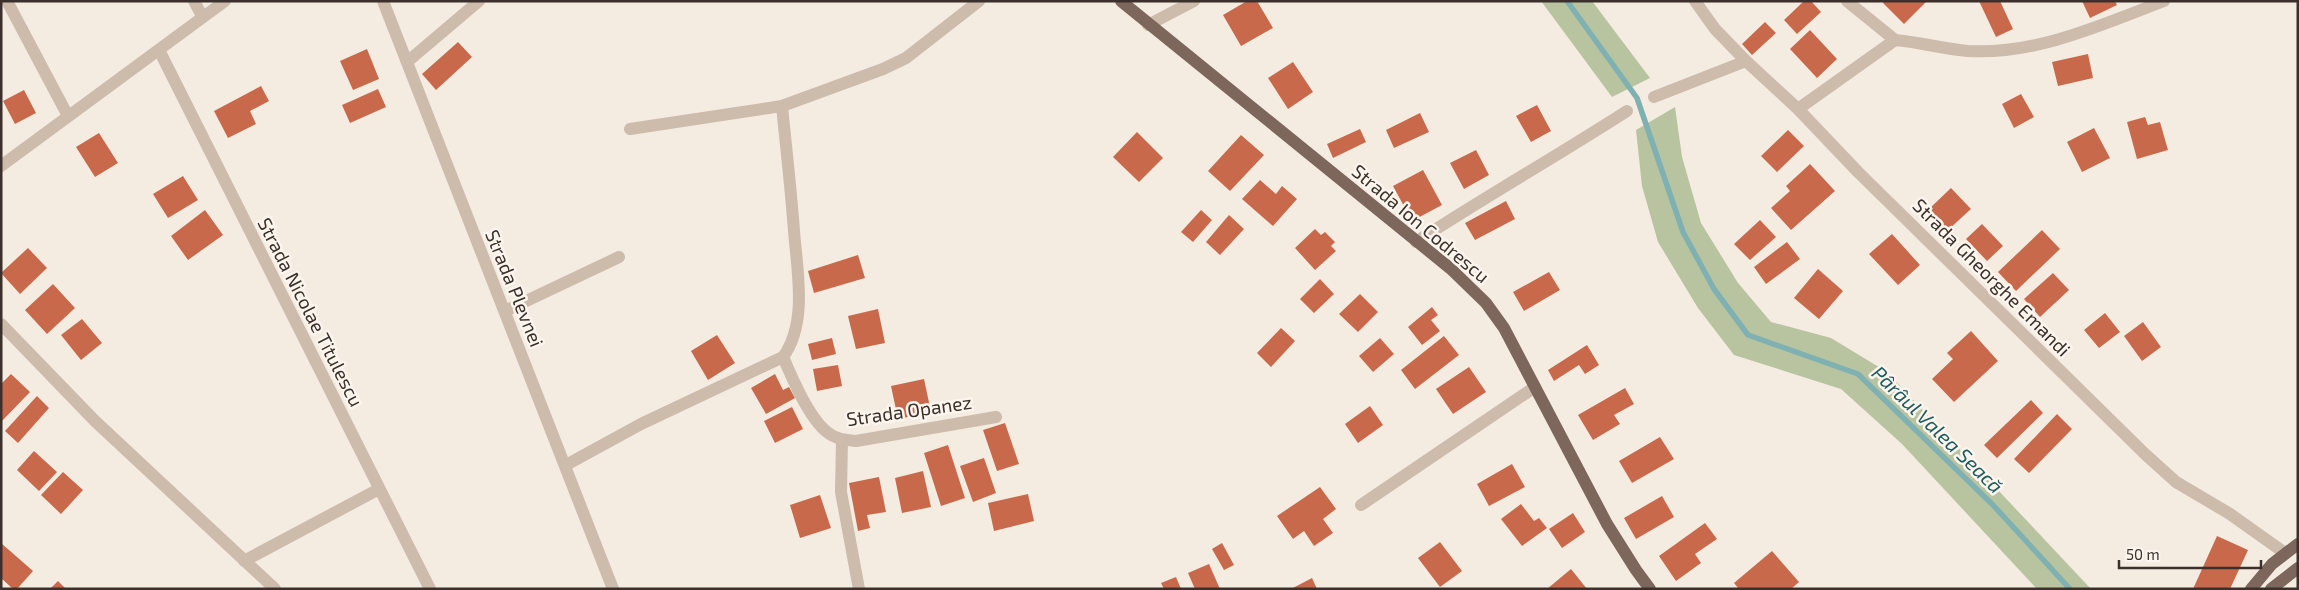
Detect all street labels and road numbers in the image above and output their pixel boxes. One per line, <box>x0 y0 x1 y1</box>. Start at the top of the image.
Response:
street label: Strada Ion Codrescu <box>1348 159 1494 287</box>
street label: Strada Gheorghe Emandi <box>1908 193 2076 361</box>
street label: Strada Nicolae Titulescu <box>253 214 369 410</box>
street label: Strada Plevnei <box>481 226 549 350</box>
street label: Strada Opanez <box>845 390 973 430</box>

